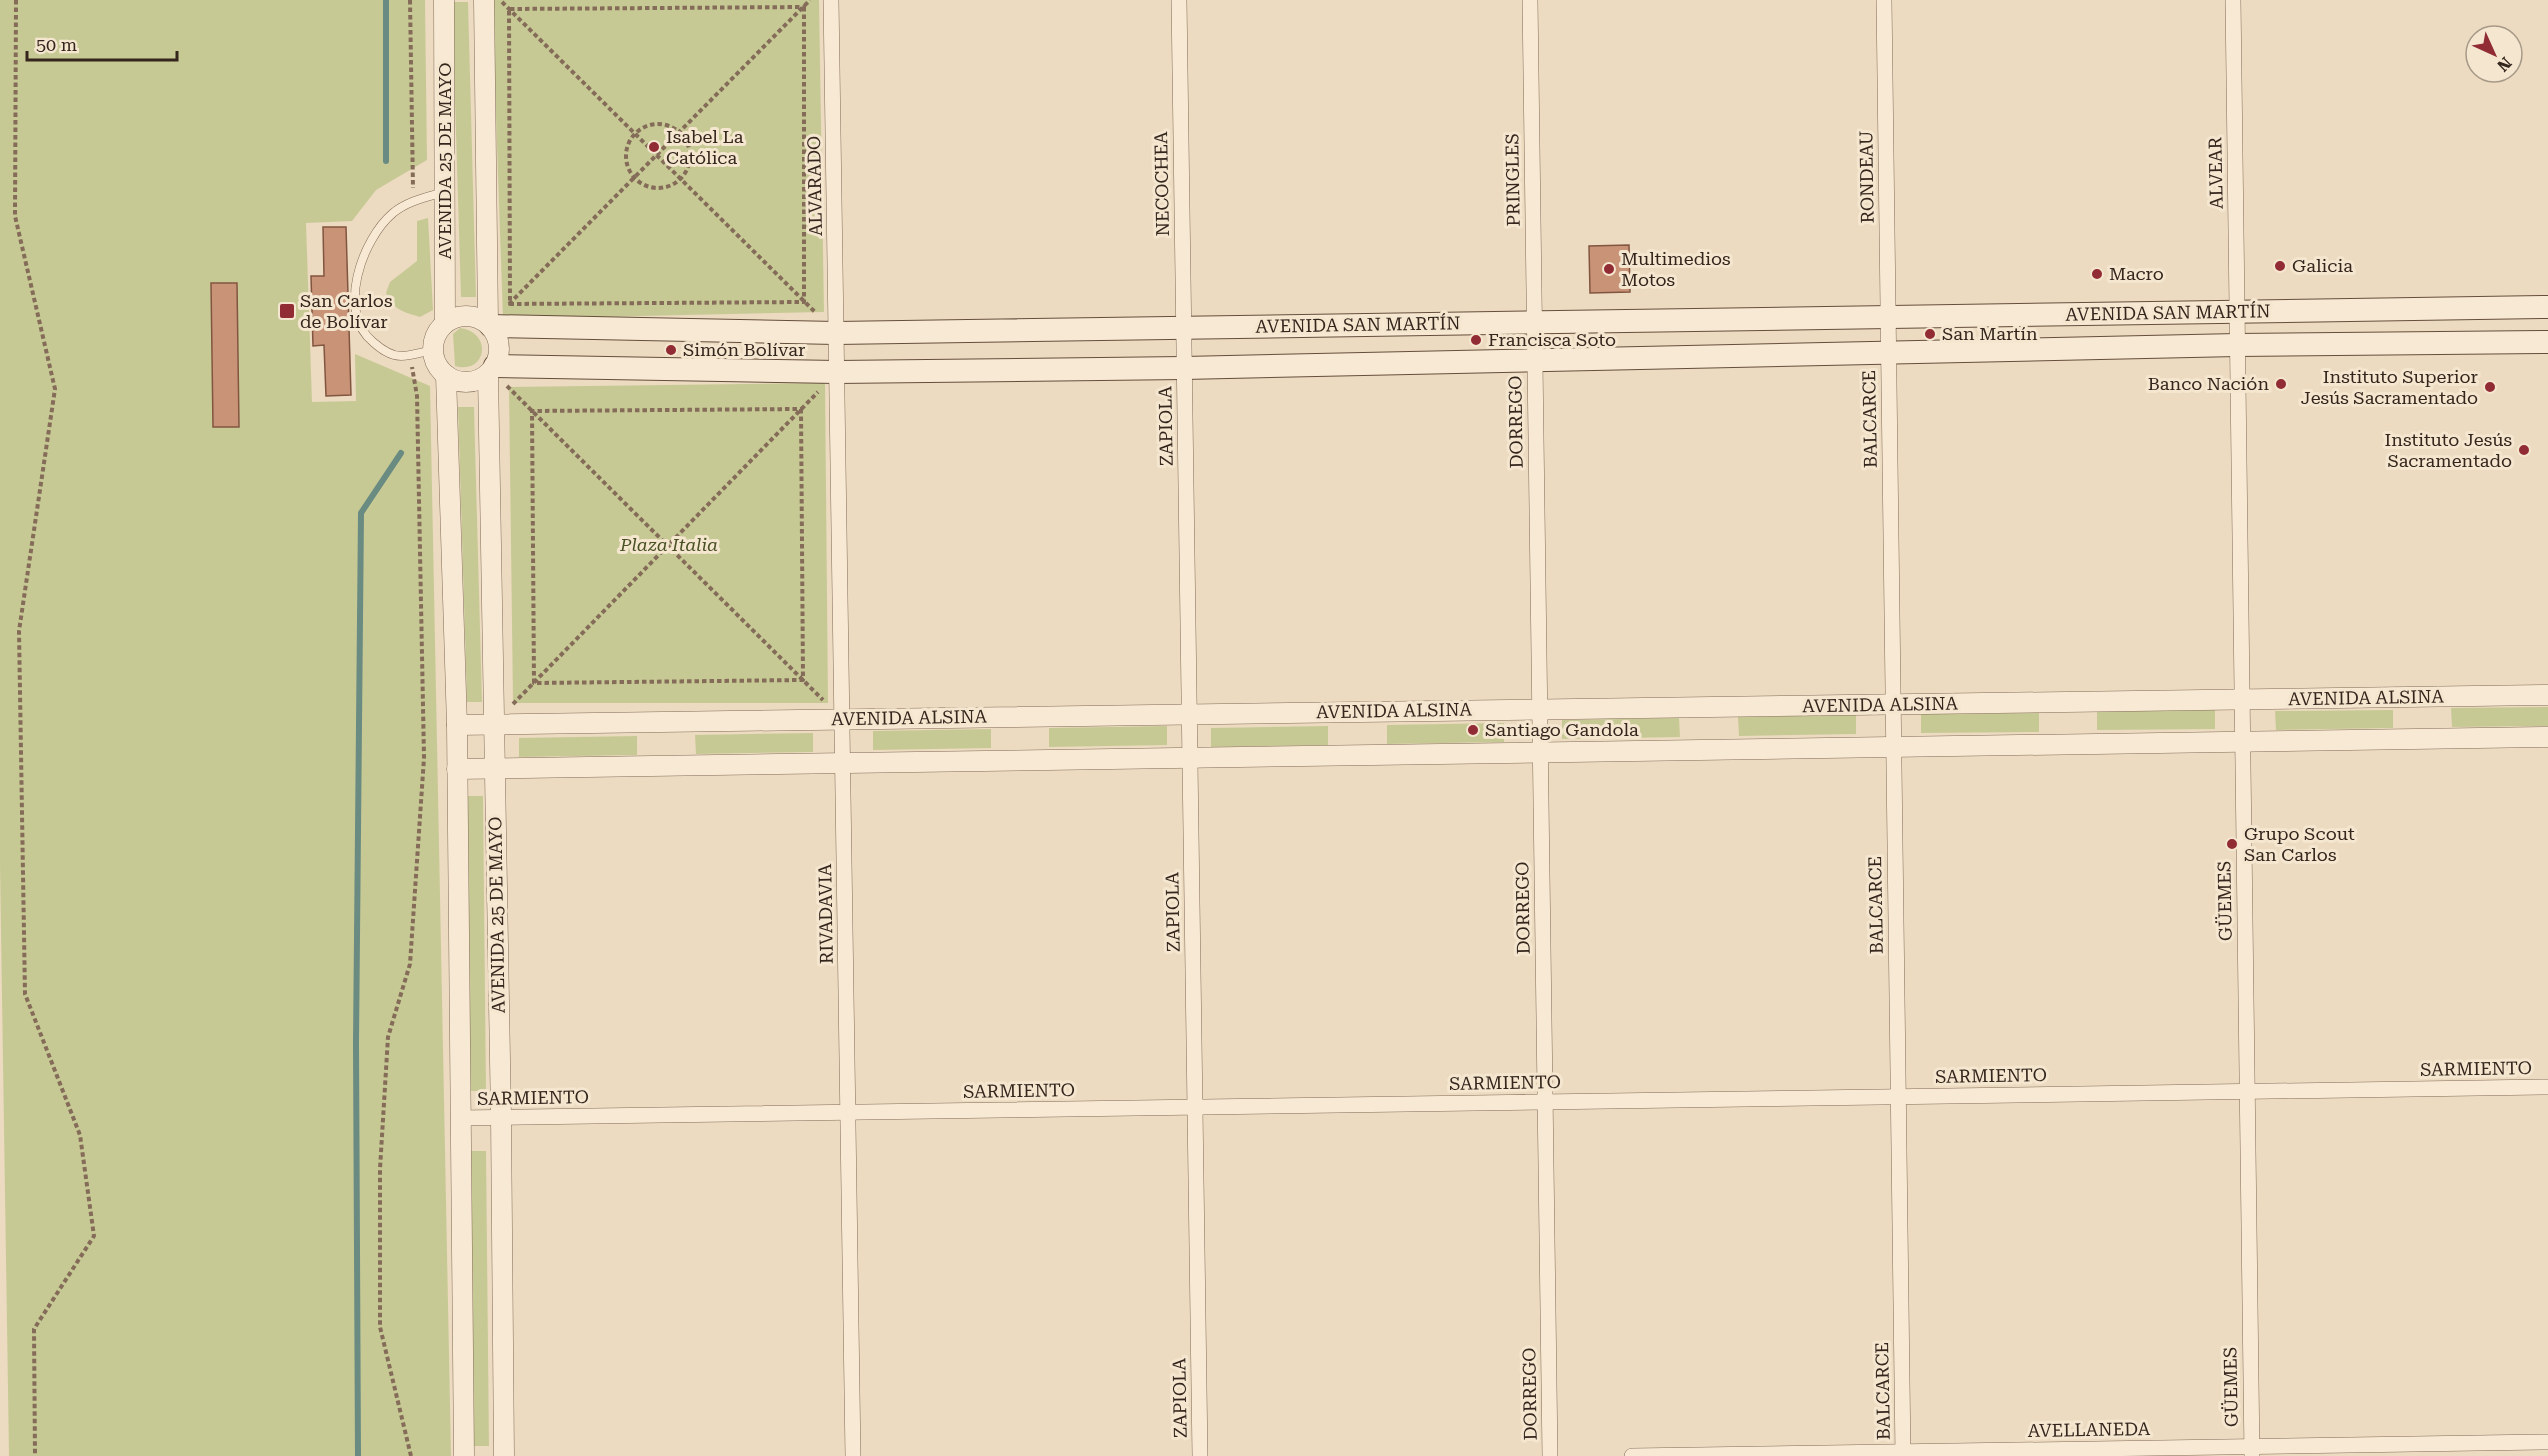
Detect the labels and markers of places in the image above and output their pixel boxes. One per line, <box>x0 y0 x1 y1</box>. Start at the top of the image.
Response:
place label: Isabel La Católica <box>666 126 744 168</box>
marker: Isabel La Católica <box>647 140 661 154</box>
place label: Multimedios Motos <box>1621 248 1731 290</box>
place label: Galicia <box>2292 255 2353 276</box>
marker: Galicia <box>2273 259 2287 273</box>
marker: Multimedios Motos <box>1602 262 1616 276</box>
place label: Macro <box>2109 263 2164 284</box>
marker: Macro <box>2090 267 2104 281</box>
place label: San Carlos de Bolívar <box>300 290 392 332</box>
marker: San Carlos de Bolívar <box>278 302 296 320</box>
place label: San Martín <box>1942 323 2038 344</box>
marker: San Martín <box>1923 327 1937 341</box>
place label: Francisca Soto <box>1488 329 1616 350</box>
marker: Francisca Soto <box>1469 333 1483 347</box>
place label: Simón Bolívar <box>683 339 805 360</box>
marker: Simón Bolívar <box>664 343 678 357</box>
place label: Instituto Superior Jesús Sacramentado <box>2301 366 2478 408</box>
place label: Banco Nación <box>2148 373 2269 394</box>
marker: Banco Nación <box>2274 377 2288 391</box>
marker: Instituto Superior Jesús Sacramentado <box>2483 380 2497 394</box>
place label: Instituto Jesús Sacramentado <box>2385 429 2512 471</box>
marker: Instituto Jesús Sacramentado <box>2517 443 2531 457</box>
place label: Santiago Gandola <box>1485 719 1639 740</box>
marker: Santiago Gandola <box>1466 723 1480 737</box>
place label: Grupo Scout San Carlos <box>2244 823 2355 865</box>
marker: Grupo Scout San Carlos <box>2225 837 2239 851</box>

